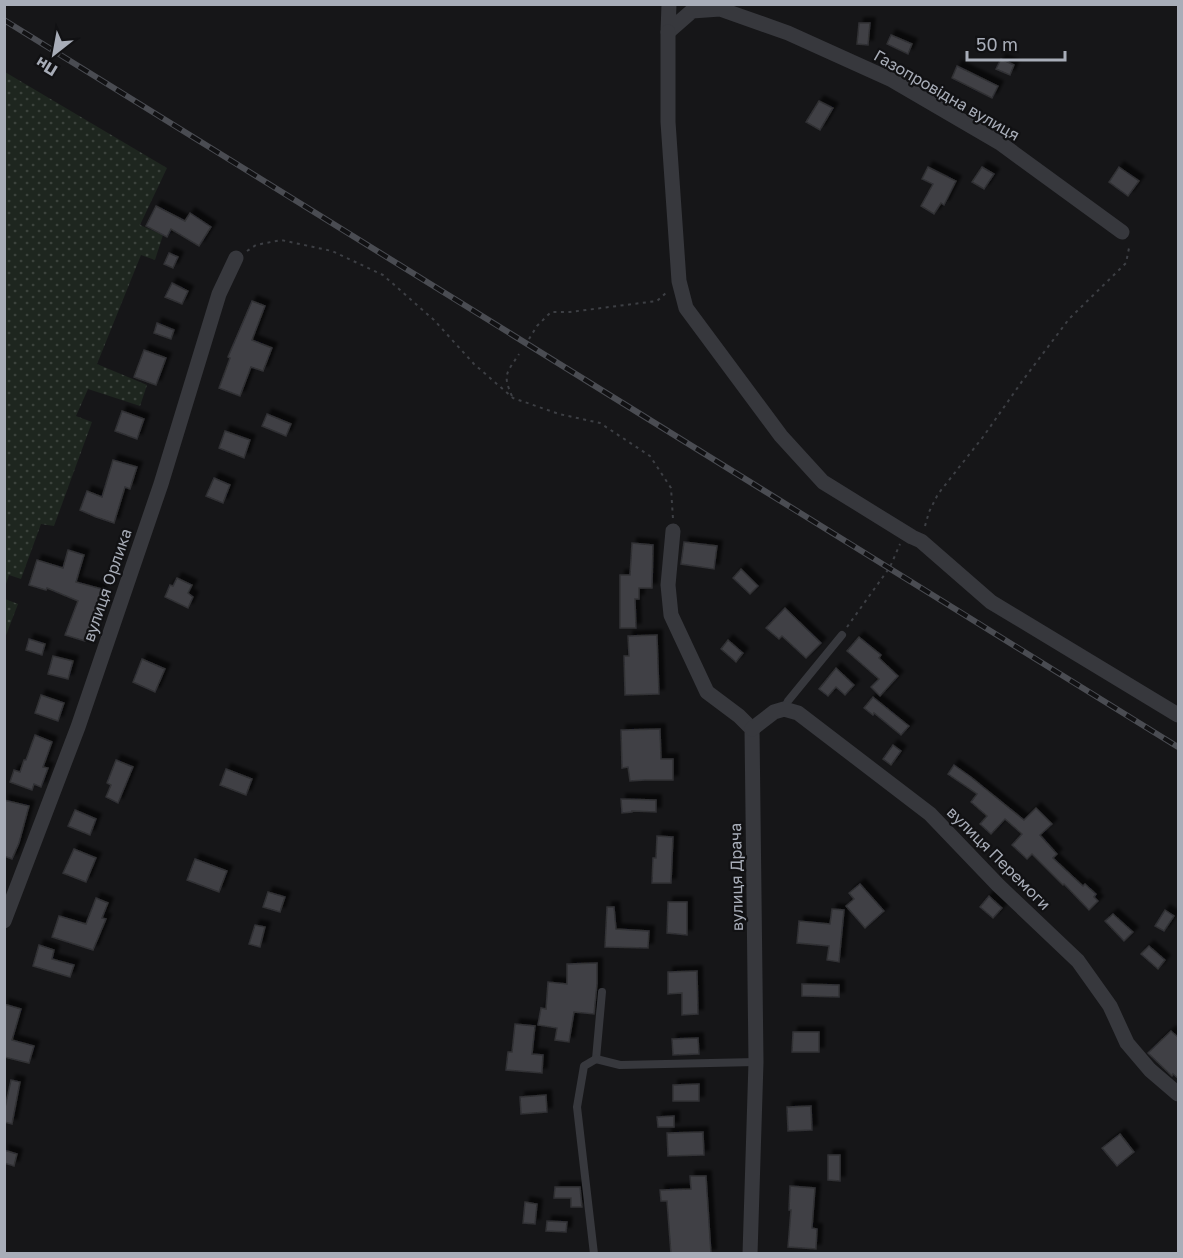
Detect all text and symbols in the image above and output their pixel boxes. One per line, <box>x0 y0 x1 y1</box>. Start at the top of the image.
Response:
north arrow <box>24 24 84 84</box>
scale bar <box>967 24 1064 62</box>
text: 50 m <box>976 33 1018 55</box>
street label: Газопровідна вулиця <box>871 45 1023 145</box>
text: Пн <box>32 53 61 81</box>
street label: вулиця Орлика <box>78 526 136 644</box>
street label: вулиця Перемоги <box>943 802 1055 914</box>
street label: вулиця Драча <box>725 823 747 931</box>

